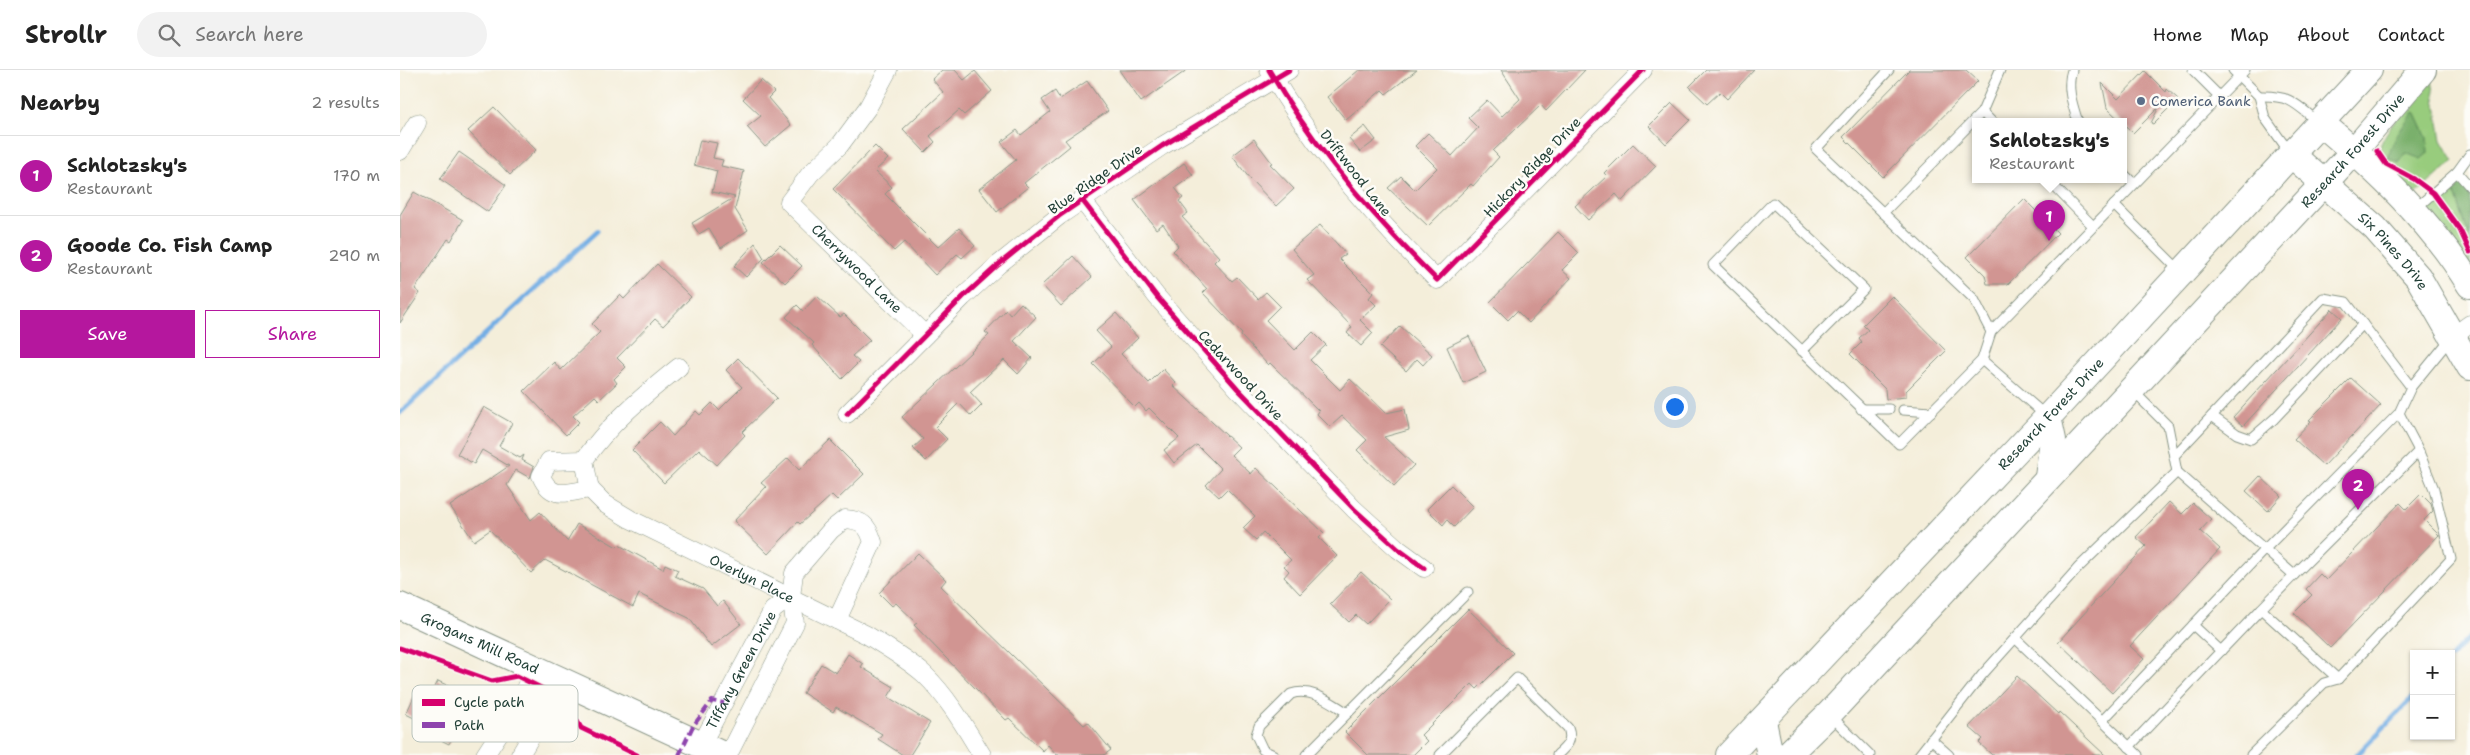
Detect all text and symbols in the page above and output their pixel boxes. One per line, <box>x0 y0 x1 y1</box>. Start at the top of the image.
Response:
search box <box>137 12 487 57</box>
text: Strollr <box>25 19 107 51</box>
icon: search <box>155 21 183 49</box>
text: Search here <box>195 22 304 47</box>
text: Home <box>2153 23 2202 47</box>
text: Map <box>2230 23 2269 47</box>
text: About <box>2297 23 2350 47</box>
text: Contact <box>2378 23 2445 47</box>
text: Nearby <box>20 89 100 117</box>
street label: Research Forest Drive <box>2297 89 2408 211</box>
text: 2 results <box>311 92 380 113</box>
place label: Comerica Bank <box>2151 92 2251 110</box>
marker: Comerica Bank <box>2135 95 2147 107</box>
street label: Hickory Ridge Drive <box>1479 113 1585 221</box>
popup <box>1972 118 2127 183</box>
street label: Driftwood Lane <box>1316 126 1396 220</box>
text: Schlotzsky's <box>1989 128 2110 153</box>
street label: Blue Ridge Drive <box>1044 140 1146 218</box>
text: Schlotzsky's <box>67 153 187 178</box>
text: Restaurant <box>1989 153 2075 174</box>
text: 1 <box>32 165 40 186</box>
text: 170 m <box>333 165 380 186</box>
text: Restaurant <box>67 178 153 199</box>
pin: 1 <box>2033 200 2065 241</box>
street label: Six Pines Drive <box>2354 208 2432 293</box>
street label: Cherrywood Lane <box>808 220 906 317</box>
text: Goode Co. Fish Camp <box>67 233 272 258</box>
text: 2 <box>30 245 42 266</box>
text: 290 m <box>328 245 380 266</box>
text: Restaurant <box>67 258 153 279</box>
button: Save <box>20 310 195 358</box>
button: Share <box>205 310 380 358</box>
street label: Cedarwood Drive <box>1195 326 1288 424</box>
street label: Research Forest Drive <box>1994 354 2108 474</box>
your location <box>1662 394 1688 420</box>
pin: 2 <box>2342 469 2374 510</box>
street label: Overlyn Place <box>706 550 797 607</box>
street label: Grogans Mill Road <box>418 608 542 678</box>
street label: Tiffany Green Drive <box>702 608 780 732</box>
map controls <box>2410 650 2455 740</box>
button: + <box>2410 650 2455 695</box>
legend <box>412 685 578 742</box>
text: Cycle path <box>454 693 525 711</box>
button: − <box>2410 695 2455 740</box>
text: Path <box>454 716 485 734</box>

